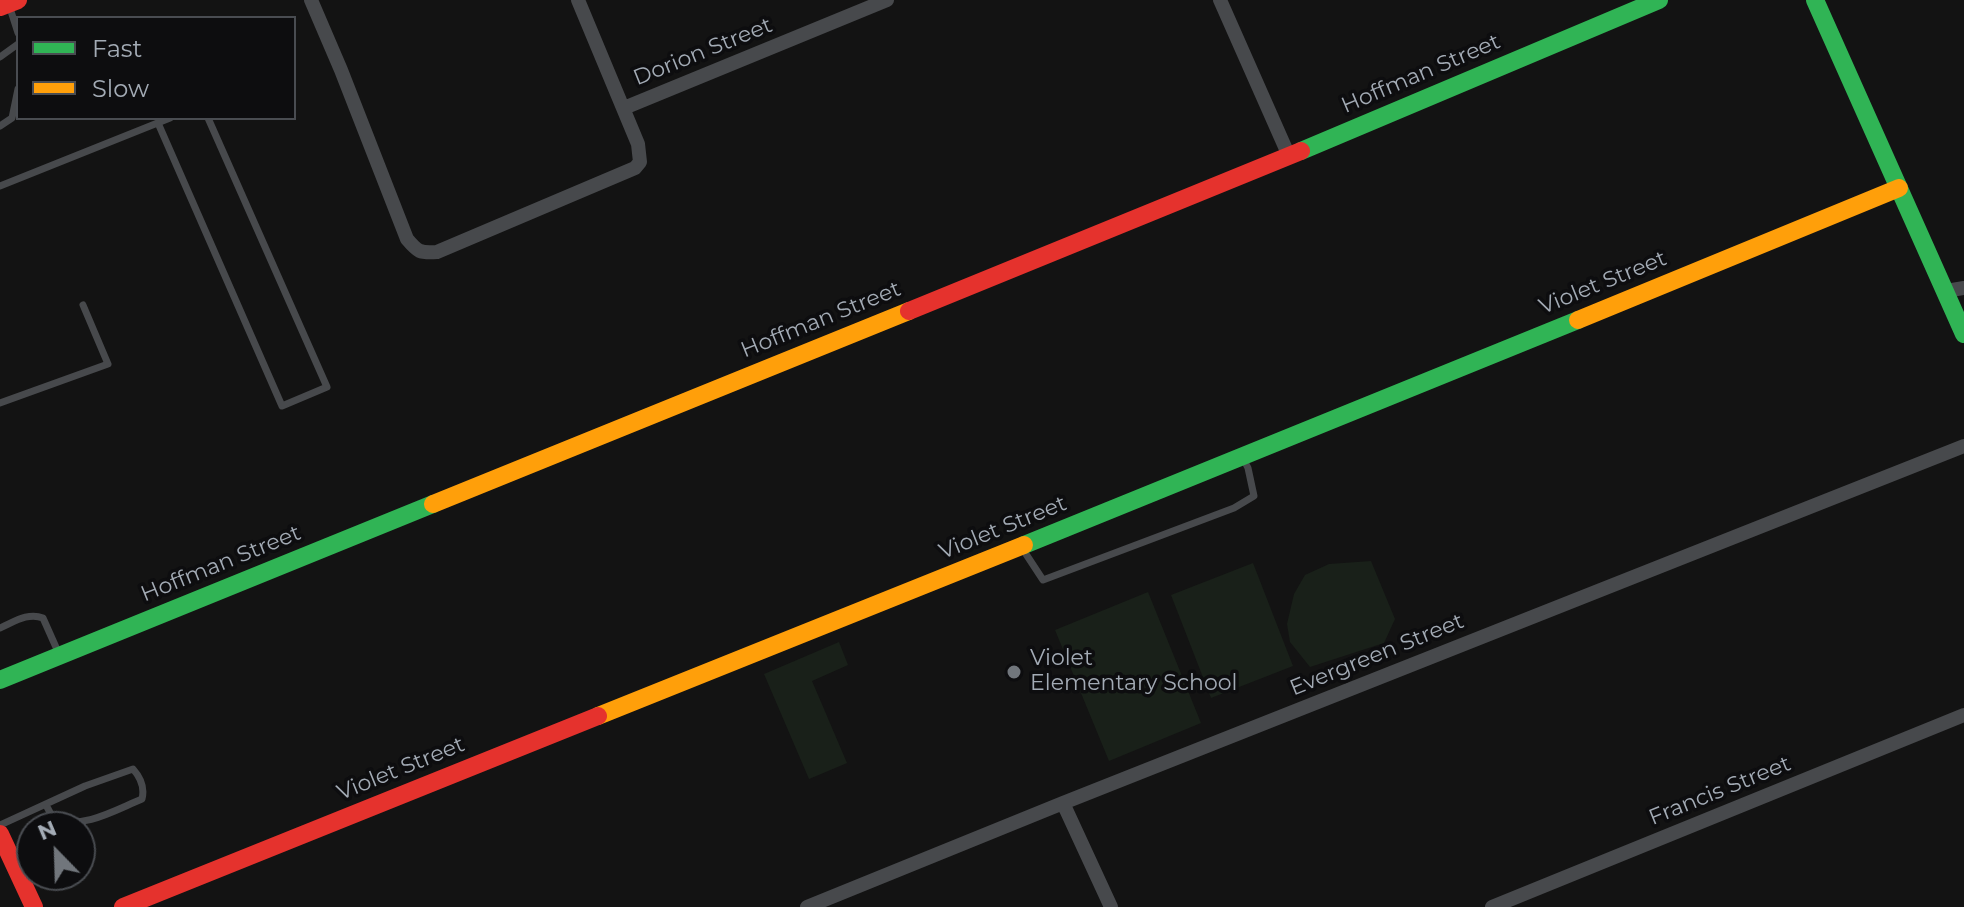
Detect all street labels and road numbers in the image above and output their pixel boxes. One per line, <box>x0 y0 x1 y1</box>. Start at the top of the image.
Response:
street label: Dorion Street <box>630 12 776 92</box>
street label: Hoffman Street <box>1338 29 1504 119</box>
street label: Violet Street <box>1535 245 1671 321</box>
street label: Hoffman Street <box>737 276 905 364</box>
street label: Violet Street <box>935 490 1071 566</box>
street label: Hoffman Street <box>137 520 305 608</box>
street label: Evergreen Street <box>1286 608 1468 702</box>
street label: Violet Street <box>333 731 469 807</box>
street label: Francis Street <box>1645 751 1795 831</box>

